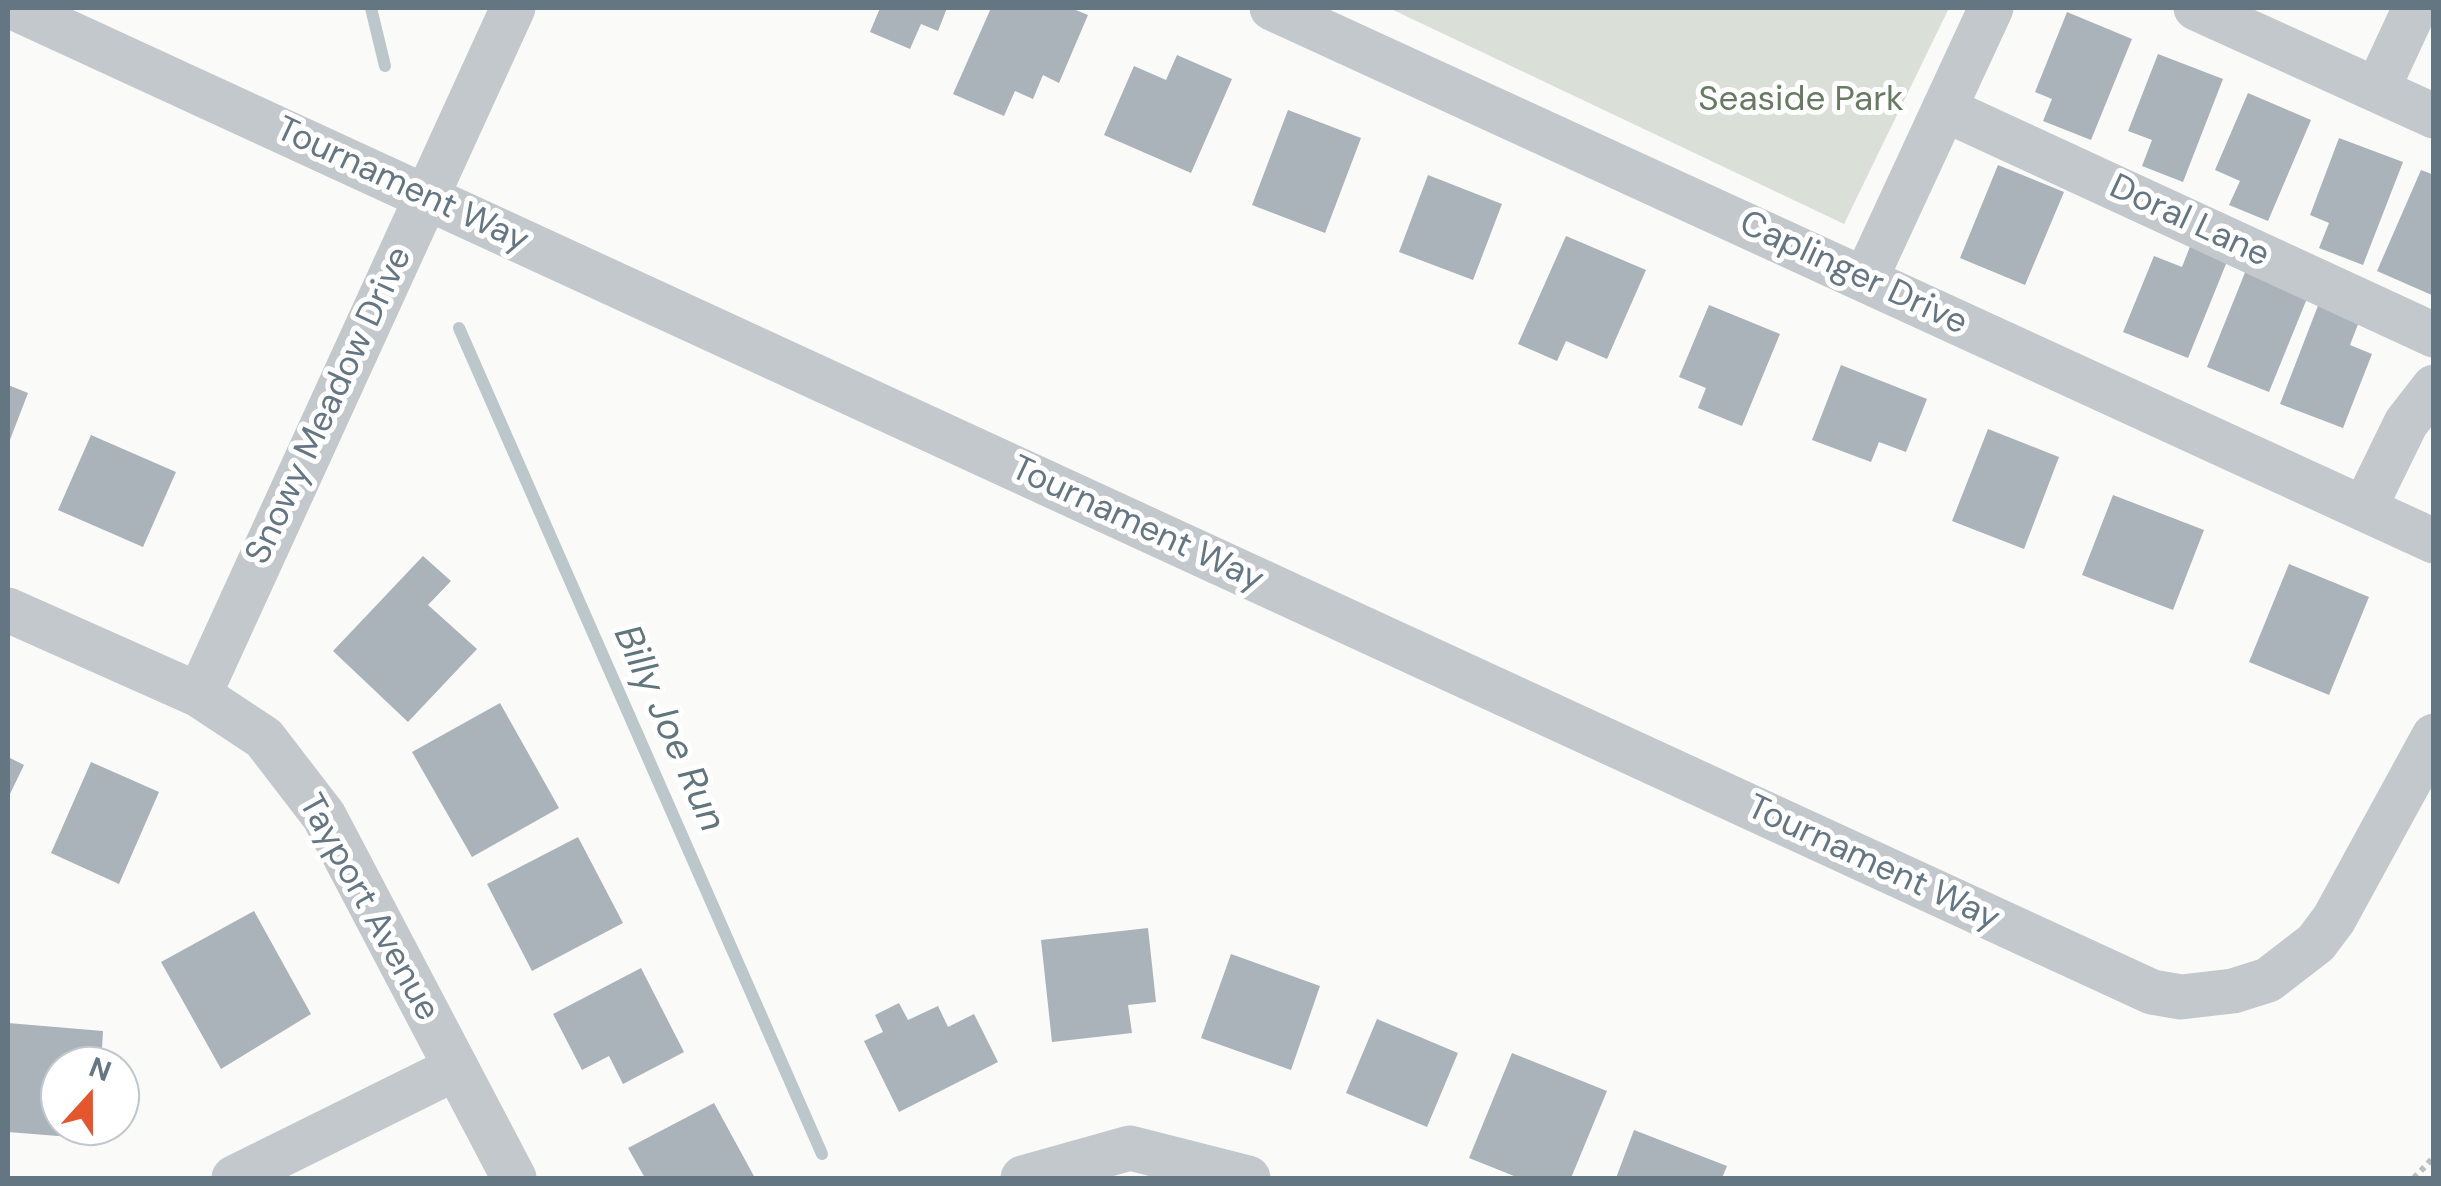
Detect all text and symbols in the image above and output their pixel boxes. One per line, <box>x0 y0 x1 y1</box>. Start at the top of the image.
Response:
park label: Seaside Park <box>1698 80 1904 122</box>
street label: Tournament Way <box>269 109 535 263</box>
street label: Doral Lane <box>2102 167 2276 277</box>
street label: Caplinger Drive <box>1733 203 1973 345</box>
street label: Snowy Meadow Drive <box>238 241 422 571</box>
street label: Tournament Way <box>1004 448 1270 602</box>
water label: Billy Joe Run <box>602 619 734 839</box>
street label: Tayport Avenue <box>288 787 448 1029</box>
street label: Tournament Way <box>1740 787 2006 941</box>
north arrow <box>40 1046 140 1146</box>
text: N <box>84 1048 116 1090</box>

